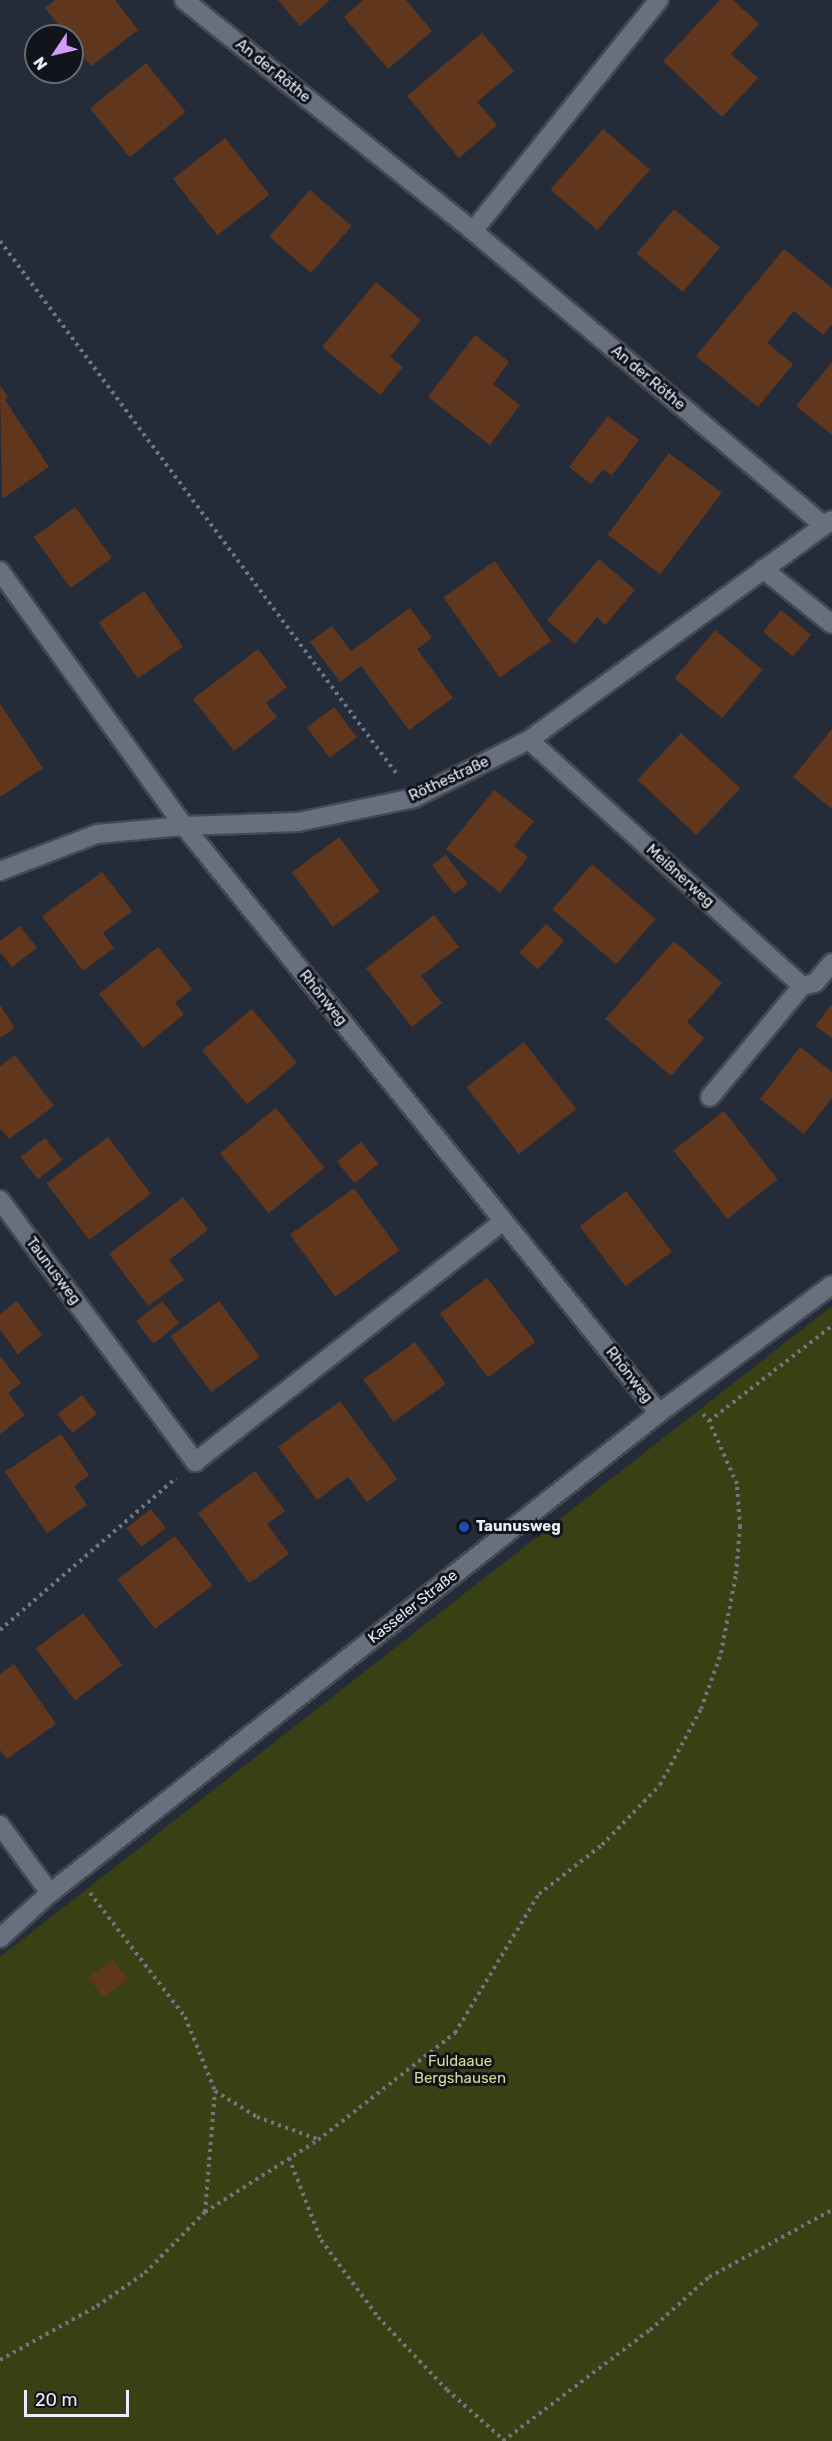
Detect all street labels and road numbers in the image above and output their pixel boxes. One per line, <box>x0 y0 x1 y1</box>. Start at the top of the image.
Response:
street label: An der Röthe <box>232 35 314 107</box>
street label: An der Röthe <box>607 342 689 414</box>
street label: Röthestraße <box>406 753 492 805</box>
street label: Meißnerweg <box>642 841 718 911</box>
street label: Rhönweg <box>295 967 351 1029</box>
street label: Taunusweg <box>22 1234 84 1308</box>
street label: Rhönweg <box>602 1344 656 1406</box>
street label: Kasseler Straße <box>365 1566 461 1648</box>

